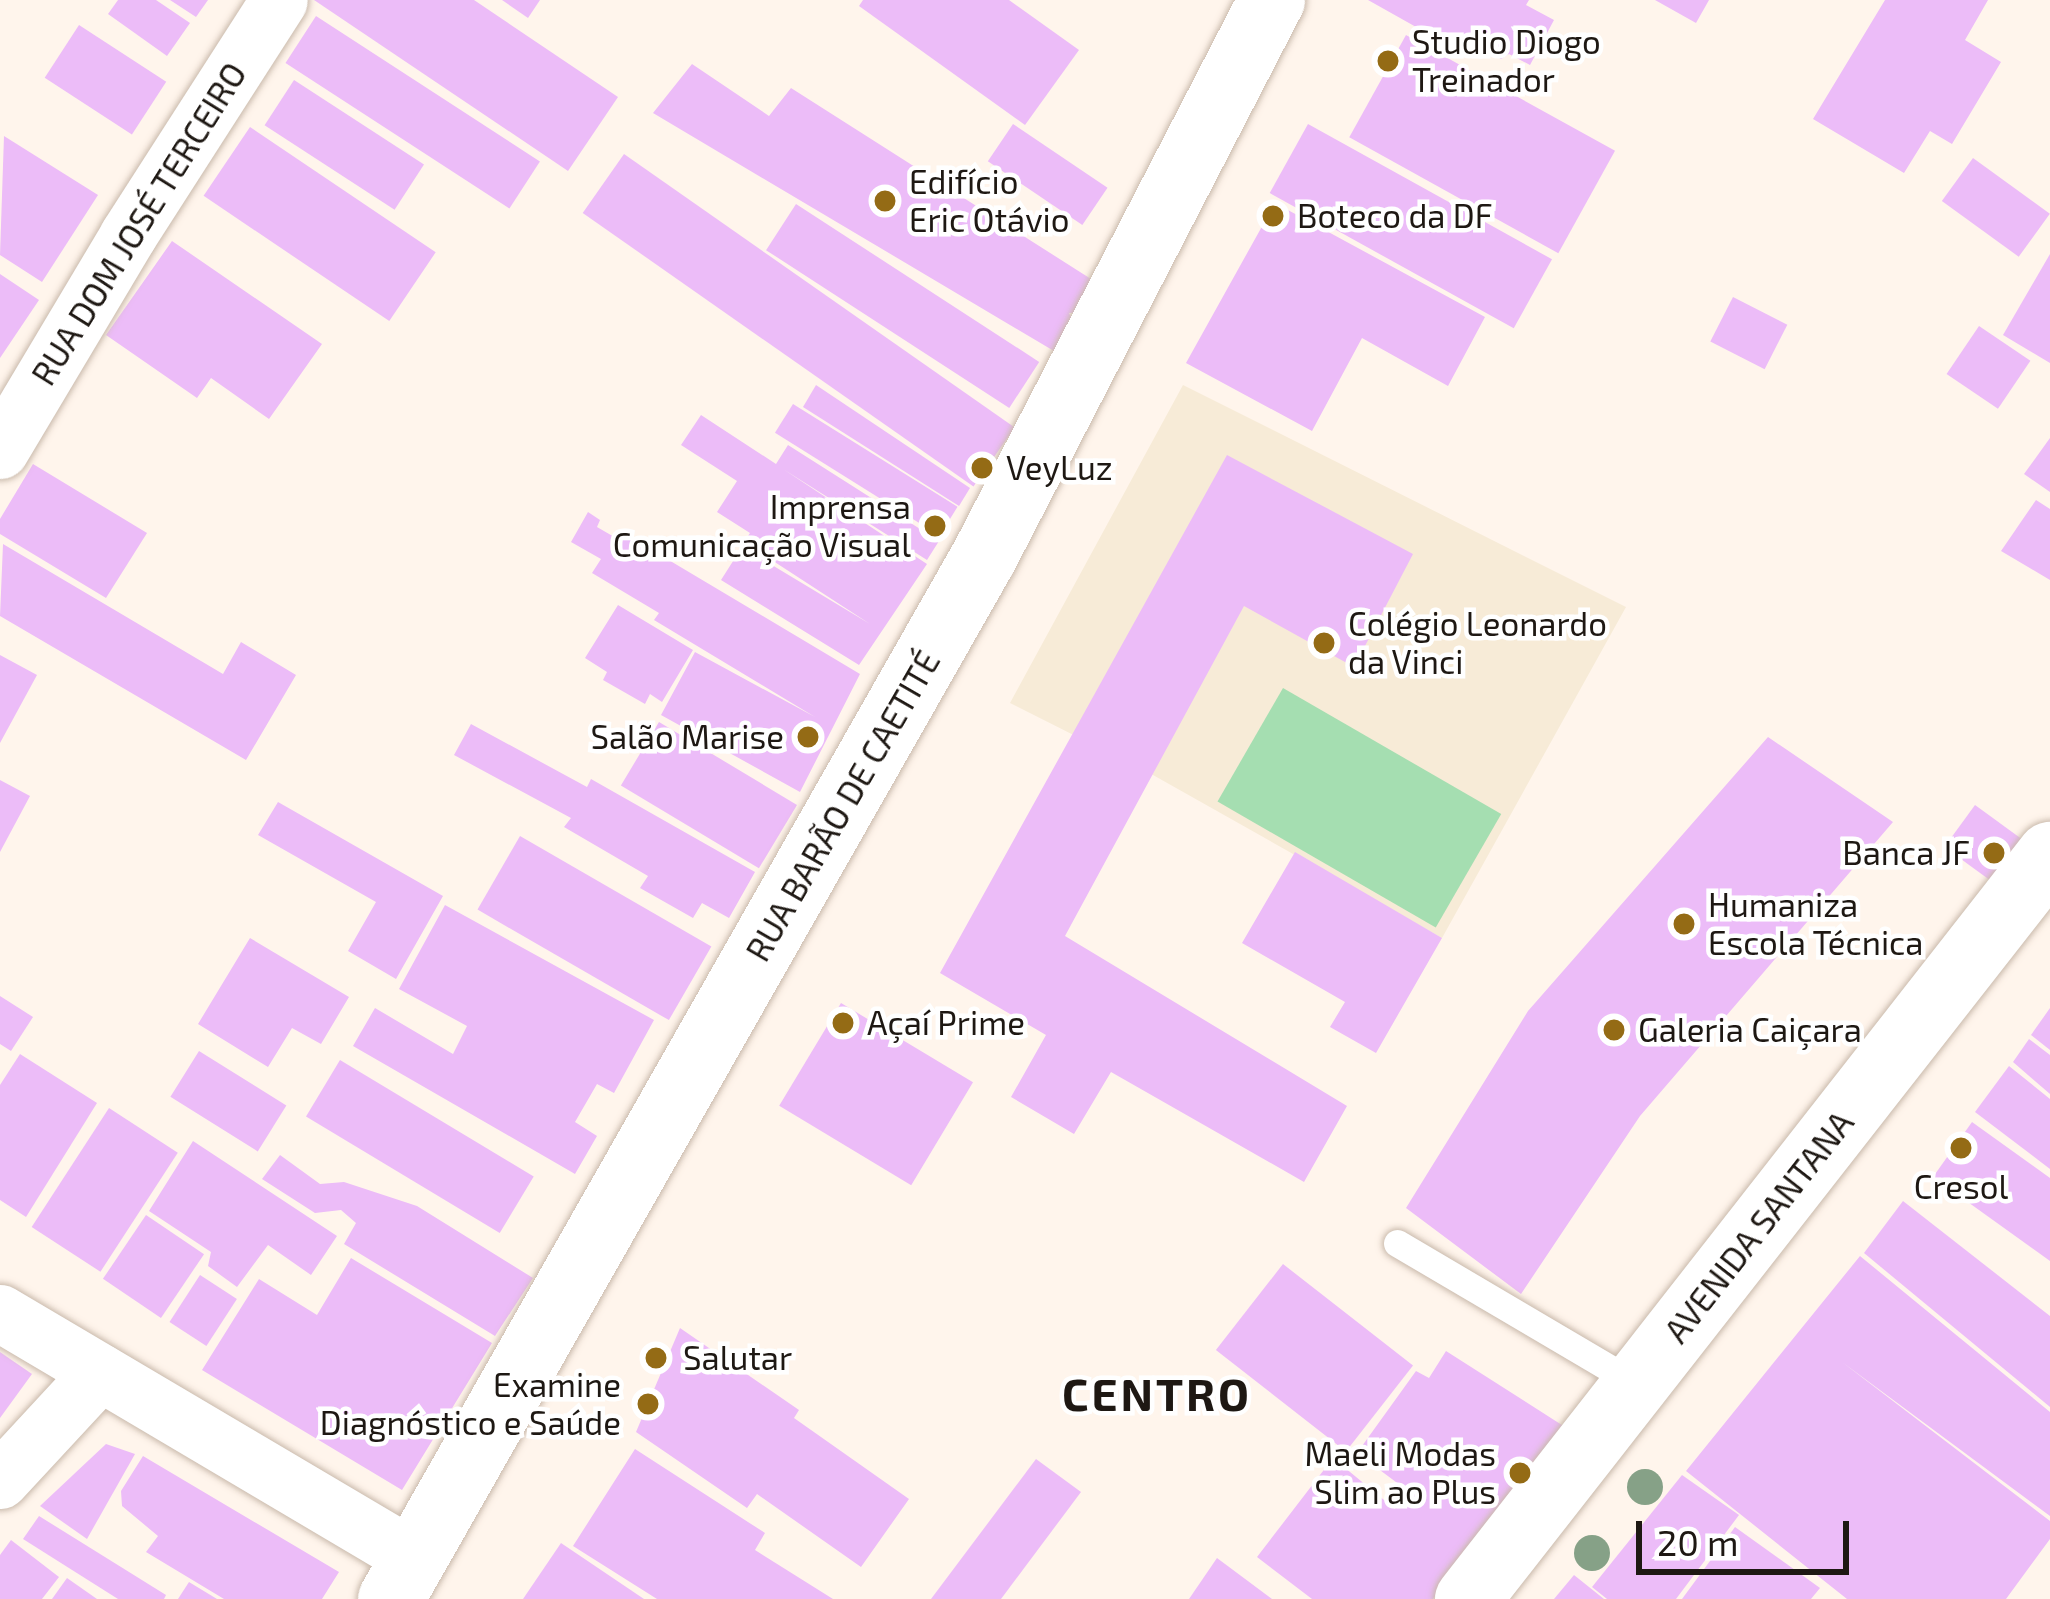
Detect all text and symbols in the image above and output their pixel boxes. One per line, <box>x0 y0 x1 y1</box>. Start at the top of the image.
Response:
place label: Studio Diogo Treinador <box>1412 22 1601 100</box>
marker: Studio Diogo Treinador <box>1375 48 1401 74</box>
street label: RUA DOM JOSÉ TERCEIRO <box>23 55 255 393</box>
place label: Edifício Eric Otávio <box>909 162 1070 240</box>
marker: Edifício Eric Otávio <box>872 188 898 214</box>
place label: Boteco da DF <box>1297 196 1493 236</box>
marker: Boteco da DF <box>1260 203 1286 229</box>
place label: VeyLuz <box>1006 448 1113 488</box>
marker: VeyLuz <box>969 455 995 481</box>
place label: Imprensa Comunicação Visual <box>612 487 911 565</box>
marker: Imprensa Comunicação Visual <box>922 513 948 539</box>
place label: Colégio Leonardo da Vinci <box>1348 604 1607 682</box>
marker: Colégio Leonardo da Vinci <box>1311 630 1337 656</box>
street label: RUA BARÃO DE CAETITÉ <box>738 644 948 968</box>
place label: Salão Marise <box>590 717 784 757</box>
marker: Salão Marise <box>795 724 821 750</box>
place label: Banca JF <box>1842 833 1970 873</box>
marker: Banca JF <box>1981 840 2007 866</box>
place label: Humaniza Escola Técnica <box>1708 885 1924 963</box>
marker: Humaniza Escola Técnica <box>1671 911 1697 937</box>
place label: Açaí Prime <box>867 1003 1025 1043</box>
marker: Açaí Prime <box>830 1010 856 1036</box>
place label: Galeria Caiçara <box>1638 1010 1862 1050</box>
marker: Galeria Caiçara <box>1601 1017 1627 1043</box>
street label: AVENIDA SANTANA <box>1656 1103 1862 1351</box>
marker: Cresol <box>1948 1135 1974 1161</box>
place label: Cresol <box>1914 1167 2008 1207</box>
place label: Salutar <box>683 1338 792 1378</box>
marker: Salutar <box>640 1342 672 1374</box>
place label: Examine Diagnóstico e Saúde <box>320 1365 621 1443</box>
district label: CENTRO <box>1062 1367 1252 1421</box>
marker: Examine Diagnóstico e Saúde <box>632 1388 664 1420</box>
place label: Maeli Modas Slim ao Plus <box>1304 1434 1496 1512</box>
marker: Maeli Modas Slim ao Plus <box>1507 1460 1533 1486</box>
scale bar <box>1642 1497 1855 1571</box>
text: 20 m <box>1657 1520 1739 1563</box>

